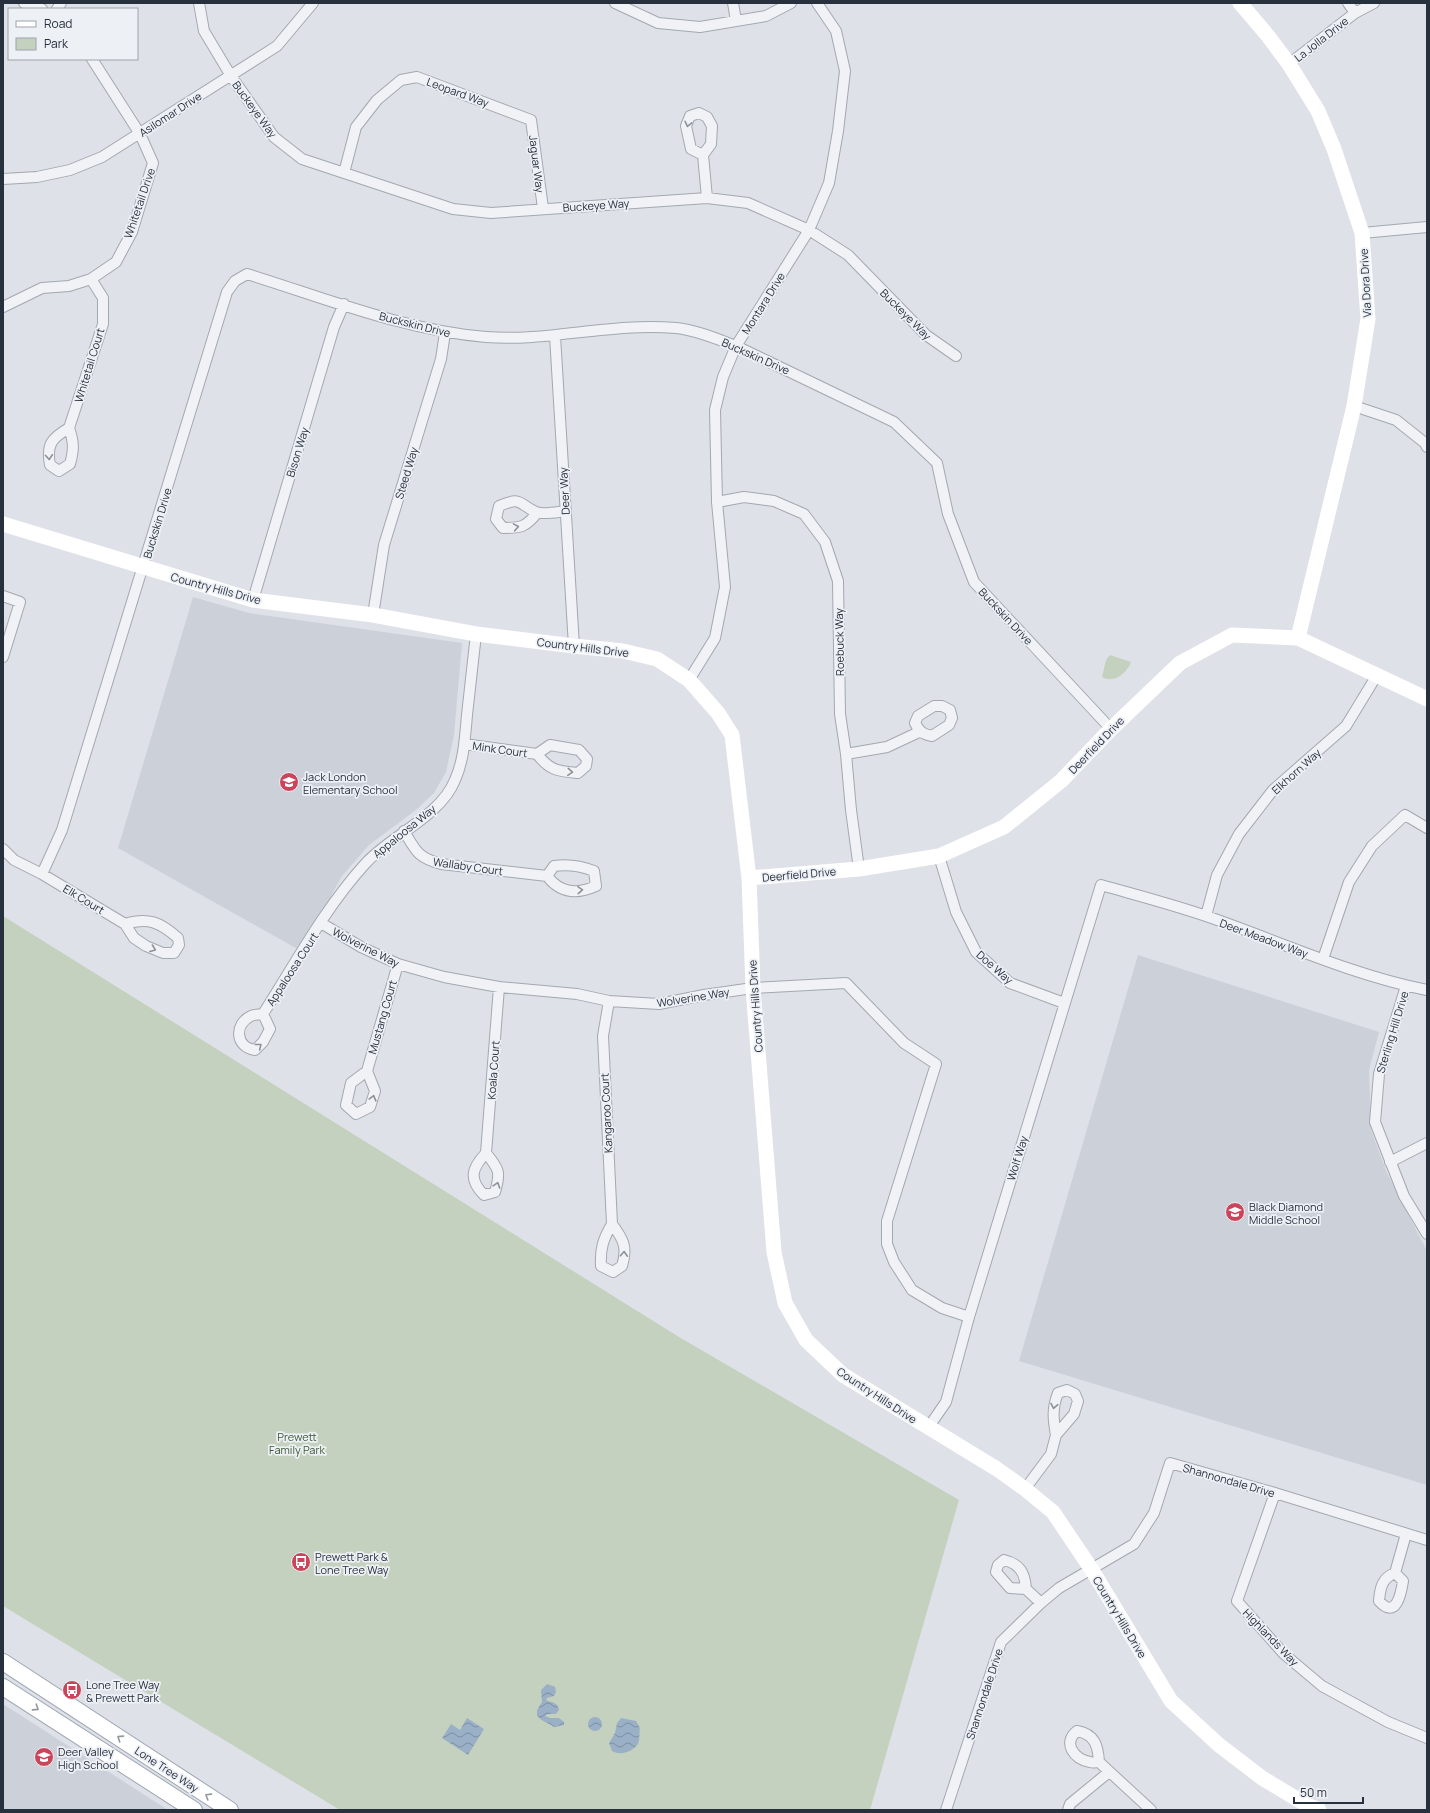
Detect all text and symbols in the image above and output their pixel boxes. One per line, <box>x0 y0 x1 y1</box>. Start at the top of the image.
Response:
legend <box>8 8 138 60</box>
street label: La Jolla Drive <box>1291 13 1352 65</box>
text: Road <box>44 15 72 32</box>
text: Park <box>44 35 69 52</box>
street label: Leopard Way <box>425 74 491 110</box>
street label: Buckeye Way <box>229 78 281 141</box>
street label: Asilomar Drive <box>136 88 205 140</box>
one-way arrow <box>685 121 693 127</box>
street label: Jaguar Way <box>526 134 548 194</box>
street label: Whitetail Drive <box>120 165 158 240</box>
street label: Buckeye Way <box>562 195 630 215</box>
street label: Via Dora Drive <box>1356 248 1374 318</box>
street label: Montara Drive <box>738 269 788 337</box>
street label: Buckeye Way <box>877 285 935 343</box>
street label: Buckskin Drive <box>378 308 453 340</box>
street label: Whitetail Court <box>71 326 107 404</box>
street label: Buckskin Drive <box>720 334 793 378</box>
street label: Bison Way <box>282 425 312 479</box>
street label: Steed Way <box>391 445 421 501</box>
one-way arrow <box>44 454 53 460</box>
street label: Deer Way <box>555 467 573 515</box>
street label: Buckskin Drive <box>139 485 175 560</box>
one-way arrow <box>513 523 519 532</box>
street label: Country Hills Drive <box>169 569 263 607</box>
street label: Buckskin Drive <box>976 584 1037 648</box>
street label: Roebuck Way <box>831 608 847 676</box>
street label: Country Hills Drive <box>536 634 630 660</box>
street label: Deerfield Drive <box>1065 713 1128 777</box>
street label: Mink Court <box>472 738 528 760</box>
street label: Elkhorn Way <box>1268 745 1324 797</box>
one-way arrow <box>567 768 573 776</box>
place label: Jack London Elementary School <box>303 769 398 797</box>
school or university icon: Jack London Elementary School <box>278 771 300 793</box>
street label: Appaloosa Way <box>369 801 439 861</box>
street label: Wallaby Court <box>432 854 504 878</box>
street label: Deerfield Drive <box>761 863 837 885</box>
street label: Elk Court <box>61 881 107 917</box>
one-way arrow <box>577 886 583 895</box>
street label: Deer Meadow Way <box>1218 915 1310 961</box>
street label: Wolverine Way <box>330 924 402 970</box>
street label: Appaloosa Court <box>263 929 321 1009</box>
one-way arrow <box>150 944 157 952</box>
street label: Doe Way <box>974 947 1017 987</box>
street label: Country Hills Drive <box>744 959 766 1053</box>
street label: Mustang Court <box>364 978 400 1056</box>
street label: Wolverine Way <box>656 984 731 1010</box>
street label: Sterling Hill Drive <box>1372 989 1412 1075</box>
street label: Koala Court <box>483 1040 503 1100</box>
one-way arrow <box>254 1043 261 1050</box>
street label: Kangaroo Court <box>596 1073 616 1153</box>
one-way arrow <box>368 1095 377 1102</box>
street label: Wolf Way <box>1003 1134 1031 1182</box>
one-way arrow <box>492 1182 501 1189</box>
place label: Black Diamond Middle School <box>1249 1199 1323 1227</box>
school or university icon: Black Diamond Middle School <box>1224 1201 1246 1223</box>
one-way arrow <box>620 1251 628 1257</box>
street label: Country Hills Drive <box>834 1363 920 1427</box>
one-way arrow <box>1050 1403 1059 1409</box>
park label: Prewett Family Park <box>269 1429 325 1457</box>
street label: Shannondale Drive <box>1181 1460 1277 1500</box>
place label: Prewett Park & Lone Tree Way <box>315 1549 389 1577</box>
bus stop icon: Prewett Park & Lone Tree Way <box>290 1551 312 1573</box>
street label: Country Hills Drive <box>1090 1573 1151 1661</box>
street label: Highlands Way <box>1240 1605 1302 1669</box>
street label: Shannondale Drive <box>962 1646 1006 1742</box>
place label: Lone Tree Way & Prewett Park <box>86 1677 160 1705</box>
bus stop icon: Lone Tree Way & Prewett Park <box>61 1679 83 1701</box>
one-way arrow <box>32 1703 39 1711</box>
one-way arrow <box>117 1736 124 1743</box>
street label: Lone Tree Way <box>132 1743 202 1795</box>
place label: Deer Valley High School <box>58 1744 118 1772</box>
school or university icon: Deer Valley High School <box>33 1746 55 1768</box>
scale bar <box>1294 1779 1363 1805</box>
text: 50 m <box>1300 1784 1327 1801</box>
one-way arrow <box>205 1793 212 1801</box>

